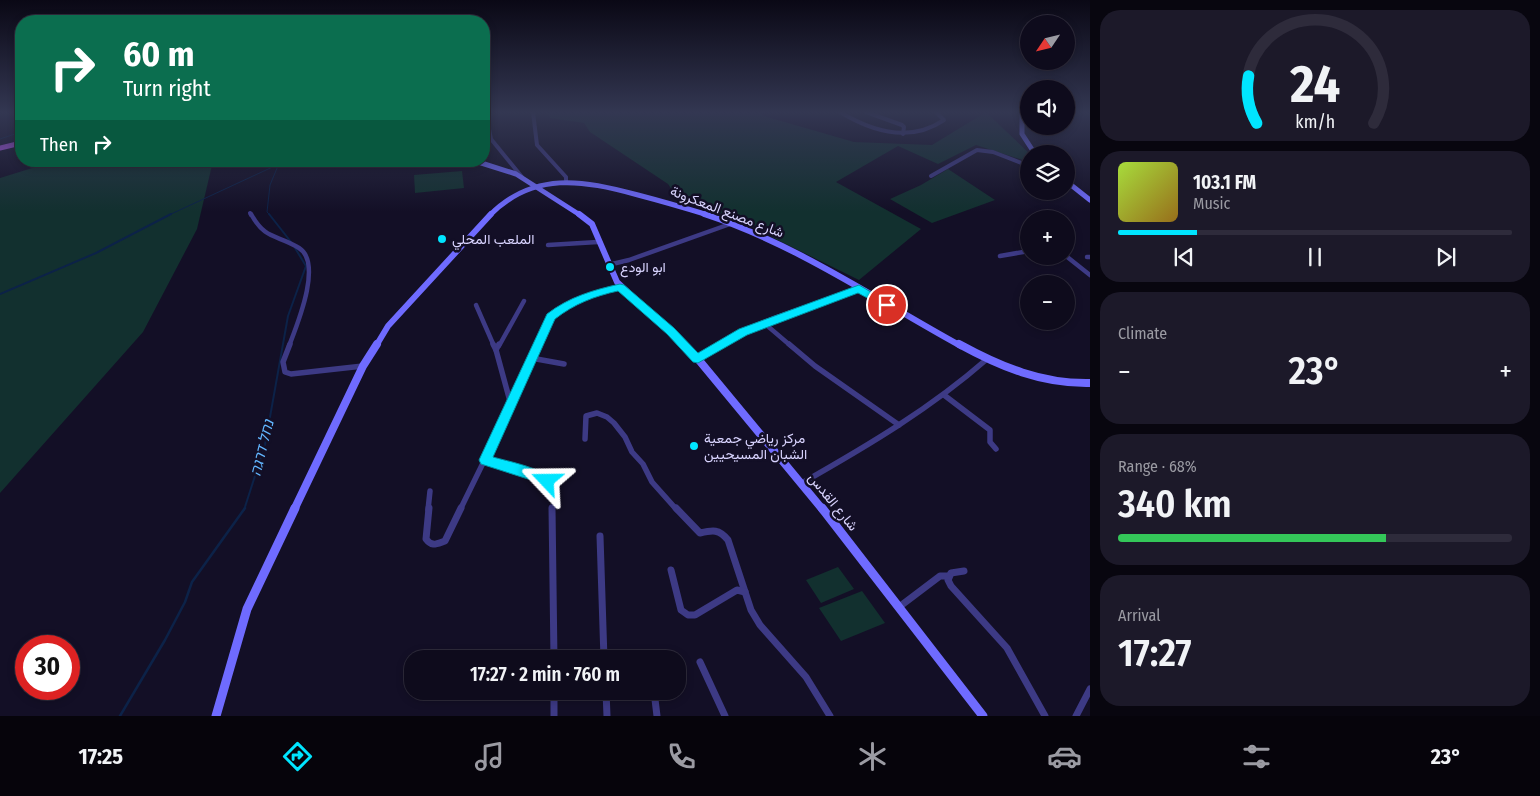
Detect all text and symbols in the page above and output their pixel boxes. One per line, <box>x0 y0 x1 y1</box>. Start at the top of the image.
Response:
north arrow <box>1020 15 1075 70</box>
map controls <box>1020 15 1075 330</box>
text: 60 m <box>123 33 194 75</box>
icon: right <box>40 35 105 100</box>
text: 24 <box>1289 53 1340 116</box>
text: Turn right <box>123 75 211 102</box>
button: sound <box>1020 80 1075 135</box>
text: km/h <box>1295 111 1335 133</box>
icon: right <box>88 130 116 158</box>
text: Then <box>40 133 78 156</box>
button: layers <box>1020 145 1075 200</box>
text: 103.1 FM <box>1193 171 1256 194</box>
street label: شارع مصنع المعكرونة <box>667 182 786 243</box>
text: Music <box>1193 194 1230 213</box>
button: + <box>1020 210 1075 265</box>
place label: الملعب المحلي <box>452 231 534 251</box>
marker: الملعب المحلي <box>436 233 448 245</box>
icon: previous <box>1170 243 1198 271</box>
icon: pause <box>1301 243 1329 271</box>
icon: next <box>1432 243 1460 271</box>
place label: ابو الودع <box>620 259 666 278</box>
marker: ابو الودع <box>604 261 616 273</box>
button: − <box>1020 275 1075 330</box>
pin <box>866 284 908 326</box>
icon: arrive <box>873 291 901 319</box>
text: Climate <box>1118 324 1167 343</box>
text: 23° <box>1288 348 1341 394</box>
text: − <box>1118 355 1131 388</box>
text: + <box>1499 355 1512 388</box>
water label: נחל דרגה <box>246 417 278 478</box>
place label: مركز رياضي جمعية الشبان المسيحيين <box>704 430 807 463</box>
marker: مركز رياضي جمعية الشبان المسيحيين <box>688 440 700 452</box>
position arrow <box>520 454 572 506</box>
text: Range · 68% <box>1118 457 1197 476</box>
street label: شارع القدس <box>803 470 862 536</box>
text: 340 km <box>1118 481 1232 527</box>
text: Arrival <box>1118 606 1160 625</box>
text: 17:27 <box>1118 630 1192 676</box>
speed limit sign: 30 <box>15 635 80 700</box>
text: 17:27 · 2 min · 760 m <box>470 663 620 686</box>
icon: directions <box>280 739 315 774</box>
icon: music <box>472 739 507 774</box>
icon: phone <box>664 739 699 774</box>
icon: climate <box>855 739 890 774</box>
icon: car <box>1047 739 1082 774</box>
icon: filters <box>1239 739 1274 774</box>
text: 17:25 <box>78 743 123 770</box>
text: 23° <box>1431 743 1462 770</box>

